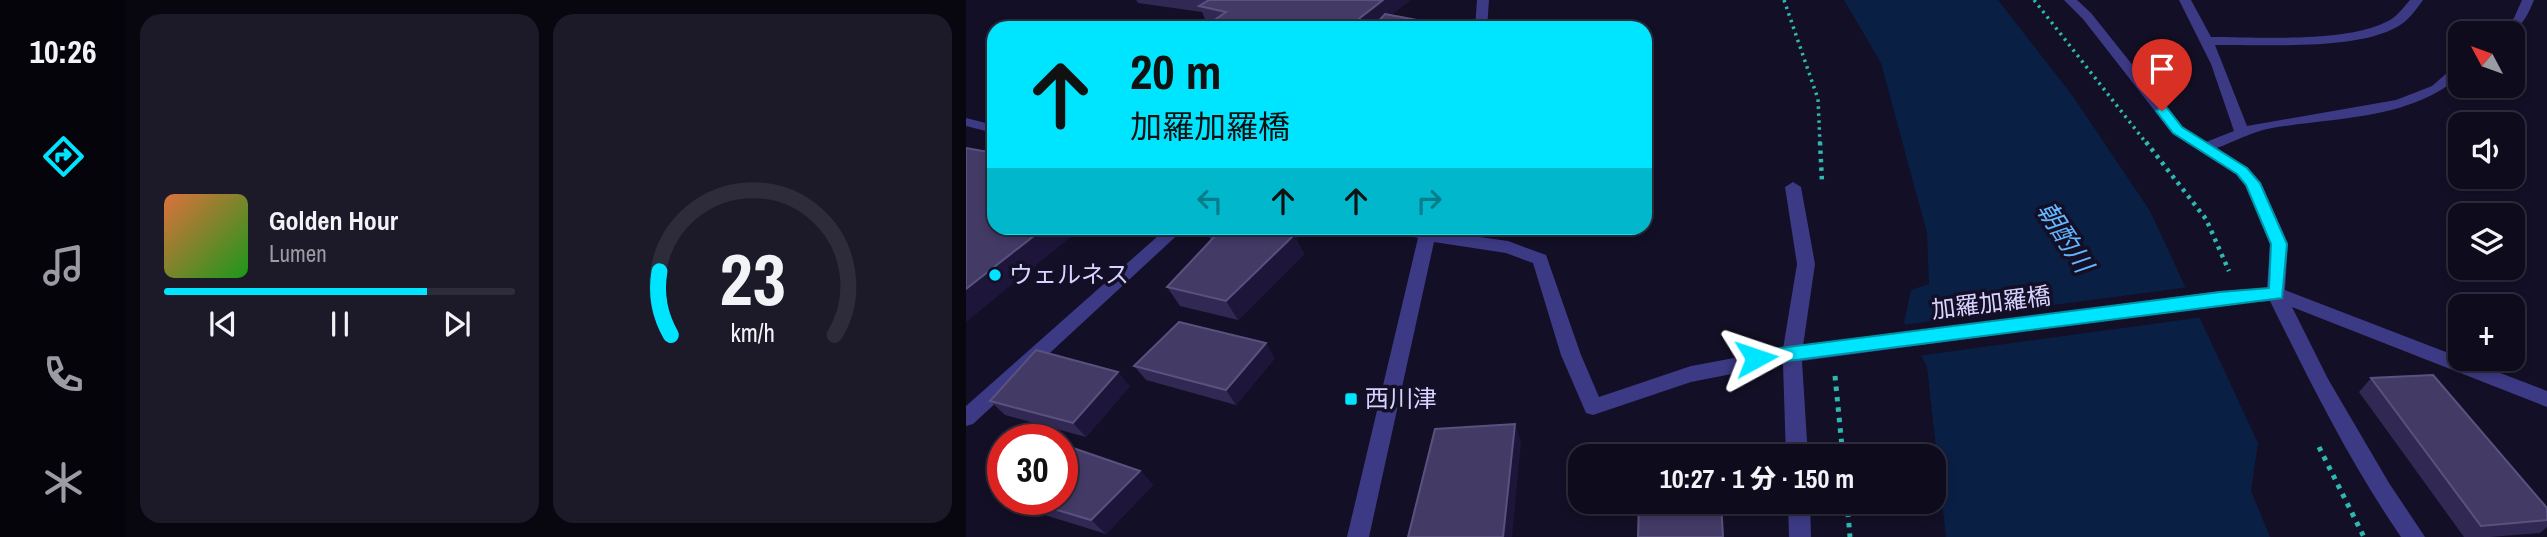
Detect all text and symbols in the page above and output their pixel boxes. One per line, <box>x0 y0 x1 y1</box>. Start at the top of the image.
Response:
north arrow <box>2448 21 2525 98</box>
map controls <box>2448 21 2525 371</box>
text: 10:26 <box>29 30 97 73</box>
text: 20 m <box>1130 38 1222 104</box>
pin <box>2132 39 2192 111</box>
icon: ahead <box>1015 49 1106 140</box>
icon: arrive <box>2143 50 2181 88</box>
text: 加羅加羅橋 <box>1130 105 1290 148</box>
button: sound <box>2448 112 2525 189</box>
icon: directions <box>39 132 88 181</box>
icon: left <box>1191 182 1229 220</box>
icon: ahead <box>1264 182 1302 220</box>
icon: ahead <box>1337 182 1375 220</box>
icon: right <box>1410 182 1448 220</box>
water label: 朝酌川 <box>2029 194 2103 281</box>
text: Golden Hour <box>269 203 398 238</box>
button: layers <box>2448 203 2525 280</box>
text: 23 <box>719 230 786 328</box>
text: Lumen <box>269 238 327 269</box>
icon: music <box>39 241 88 290</box>
place label: ウェルネス <box>1009 258 1129 290</box>
marker: ウェルネス <box>987 267 1003 283</box>
street label: 加羅加羅橋 <box>1929 279 2052 325</box>
button: + <box>2448 294 2525 371</box>
icon: previous <box>204 305 242 343</box>
icon: pause <box>321 305 359 343</box>
icon: next <box>438 305 476 343</box>
text: km/h <box>730 315 775 349</box>
position arrow <box>1719 321 1793 395</box>
icon: phone <box>39 350 88 399</box>
place label: 西川津 <box>1365 382 1437 414</box>
marker: 西川津 <box>1343 391 1359 407</box>
speed limit sign: 30 <box>987 424 1078 515</box>
icon: climate <box>39 458 88 507</box>
text: 10:27 · 1 分 · 150 m <box>1660 461 1854 496</box>

